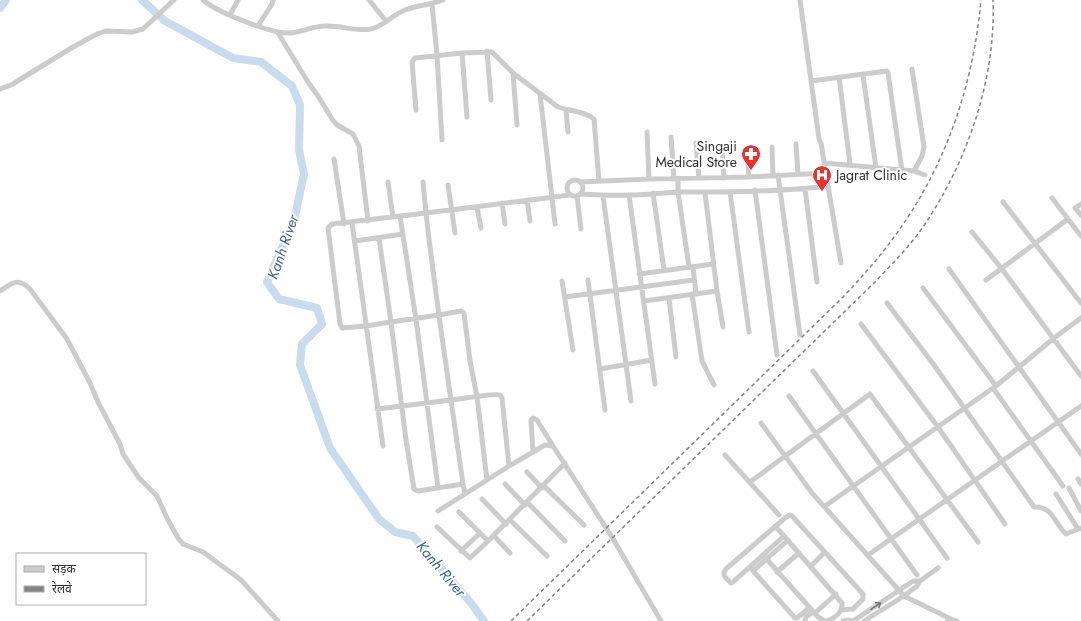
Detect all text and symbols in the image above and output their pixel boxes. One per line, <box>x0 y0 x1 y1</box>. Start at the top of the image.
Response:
place label: Singaji Medical Store <box>656 136 737 172</box>
pharmacy icon: Singaji Medical Store <box>740 143 762 171</box>
hospital icon: Jagrat Clinic <box>811 164 833 192</box>
place label: Jagrat Clinic <box>834 165 907 185</box>
water label: Kanh River <box>262 211 305 282</box>
water label: Kanh River <box>411 536 472 602</box>
legend <box>16 553 146 605</box>
text: सड़क <box>52 560 77 578</box>
text: रेलवे <box>52 580 72 598</box>
one-way arrow <box>870 601 882 609</box>

